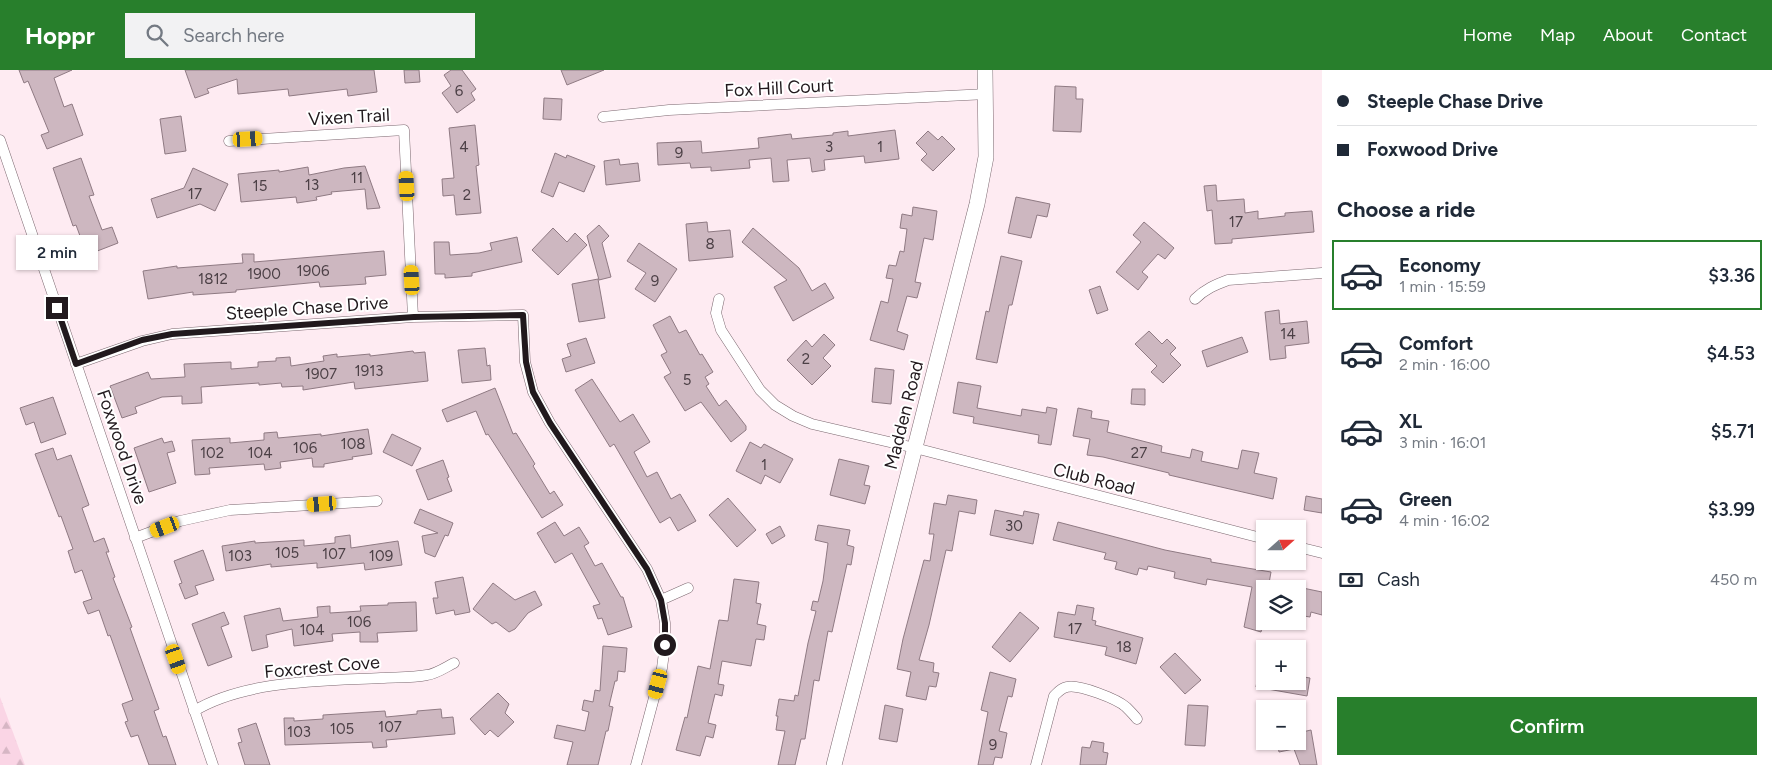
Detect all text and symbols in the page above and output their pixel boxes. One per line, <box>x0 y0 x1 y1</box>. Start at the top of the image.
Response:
search box <box>125 13 475 58</box>
text: Hoppr <box>25 21 95 50</box>
icon: search <box>143 21 171 49</box>
text: Search here <box>183 24 284 47</box>
text: Home <box>1463 24 1512 46</box>
text: Map <box>1540 24 1575 46</box>
text: About <box>1603 24 1653 46</box>
text: Contact <box>1681 24 1747 46</box>
street label: Fox Hill Court <box>724 74 834 102</box>
house number: 6 <box>455 82 464 100</box>
text: Steeple Chase Drive <box>1367 90 1543 113</box>
street label: Vixen Trail <box>308 104 390 130</box>
car <box>232 131 263 147</box>
house number: 4 <box>459 138 469 156</box>
house number: 3 <box>825 138 833 156</box>
house number: 1 <box>877 138 883 156</box>
text: Foxwood Drive <box>1367 138 1498 161</box>
house number: 9 <box>675 144 683 162</box>
house number: 11 <box>351 169 363 187</box>
car <box>398 171 415 201</box>
house number: 13 <box>305 176 319 194</box>
house number: 15 <box>253 177 267 195</box>
house number: 17 <box>188 185 202 203</box>
house number: 2 <box>463 186 471 204</box>
text: Choose a ride <box>1337 196 1475 223</box>
house number: 17 <box>1229 213 1243 231</box>
house number: 8 <box>705 235 715 253</box>
callout: 2 min <box>16 236 98 270</box>
text: 2 min <box>37 243 77 262</box>
icon: car <box>1339 253 1384 298</box>
text: Economy <box>1399 254 1481 277</box>
house number: 1906 <box>297 262 330 280</box>
text: $3.36 <box>1708 264 1755 287</box>
house number: 1900 <box>247 265 281 283</box>
car <box>403 265 420 295</box>
house number: 1812 <box>198 270 228 288</box>
house number: 9 <box>651 272 659 290</box>
text: 1 min · 15:59 <box>1399 277 1486 296</box>
street label: Steeple Chase Drive <box>225 291 389 325</box>
route end <box>46 297 68 319</box>
house number: 14 <box>1280 325 1296 343</box>
icon: car <box>1339 331 1384 376</box>
text: Comfort <box>1399 332 1474 355</box>
text: $4.53 <box>1707 342 1755 365</box>
house number: 2 <box>802 350 810 368</box>
text: 2 min · 16:00 <box>1399 355 1490 374</box>
street label: Madden Road <box>880 358 928 472</box>
house number: 1913 <box>354 362 384 380</box>
house number: 1907 <box>305 365 337 383</box>
house number: 5 <box>683 371 691 389</box>
street label: Foxwood Drive <box>92 387 152 507</box>
icon: car <box>1339 409 1384 454</box>
text: XL <box>1399 410 1422 433</box>
text: $5.71 <box>1711 420 1755 443</box>
text: 3 min · 16:01 <box>1399 433 1486 452</box>
house number: 108 <box>340 435 366 453</box>
house number: 106 <box>293 439 318 457</box>
house number: 102 <box>200 444 224 462</box>
house number: 104 <box>247 444 273 462</box>
house number: 27 <box>1131 444 1147 462</box>
house number: 1 <box>761 456 767 474</box>
street label: Club Road <box>1051 458 1137 500</box>
icon: car <box>1339 487 1384 532</box>
text: Green <box>1399 488 1452 511</box>
car <box>306 495 337 513</box>
text: $3.99 <box>1708 498 1755 521</box>
text: 4 min · 16:02 <box>1399 511 1490 530</box>
car <box>148 515 181 539</box>
house number: 30 <box>1005 517 1023 535</box>
north arrow <box>1256 520 1306 570</box>
map controls <box>1256 520 1306 750</box>
house number: 105 <box>275 544 299 562</box>
house number: 107 <box>322 545 346 563</box>
house number: 103 <box>228 547 252 565</box>
house number: 109 <box>369 547 393 565</box>
icon: cash <box>1337 566 1365 594</box>
text: Cash <box>1377 568 1420 591</box>
text: 450 m <box>1710 570 1757 589</box>
button: layers <box>1256 580 1306 630</box>
house number: 106 <box>347 613 372 631</box>
house number: 17 <box>1068 620 1082 638</box>
house number: 104 <box>299 621 325 639</box>
route start <box>654 634 676 656</box>
house number: 18 <box>1116 638 1132 656</box>
button: + <box>1256 640 1306 690</box>
car <box>164 642 187 676</box>
street label: Foxcrest Cove <box>263 651 381 683</box>
car <box>646 668 669 700</box>
button: Confirm <box>1337 697 1757 755</box>
button: − <box>1256 700 1306 750</box>
house number: 107 <box>378 718 402 736</box>
house number: 105 <box>330 720 354 738</box>
house number: 103 <box>287 723 311 741</box>
house number: 9 <box>989 736 997 754</box>

